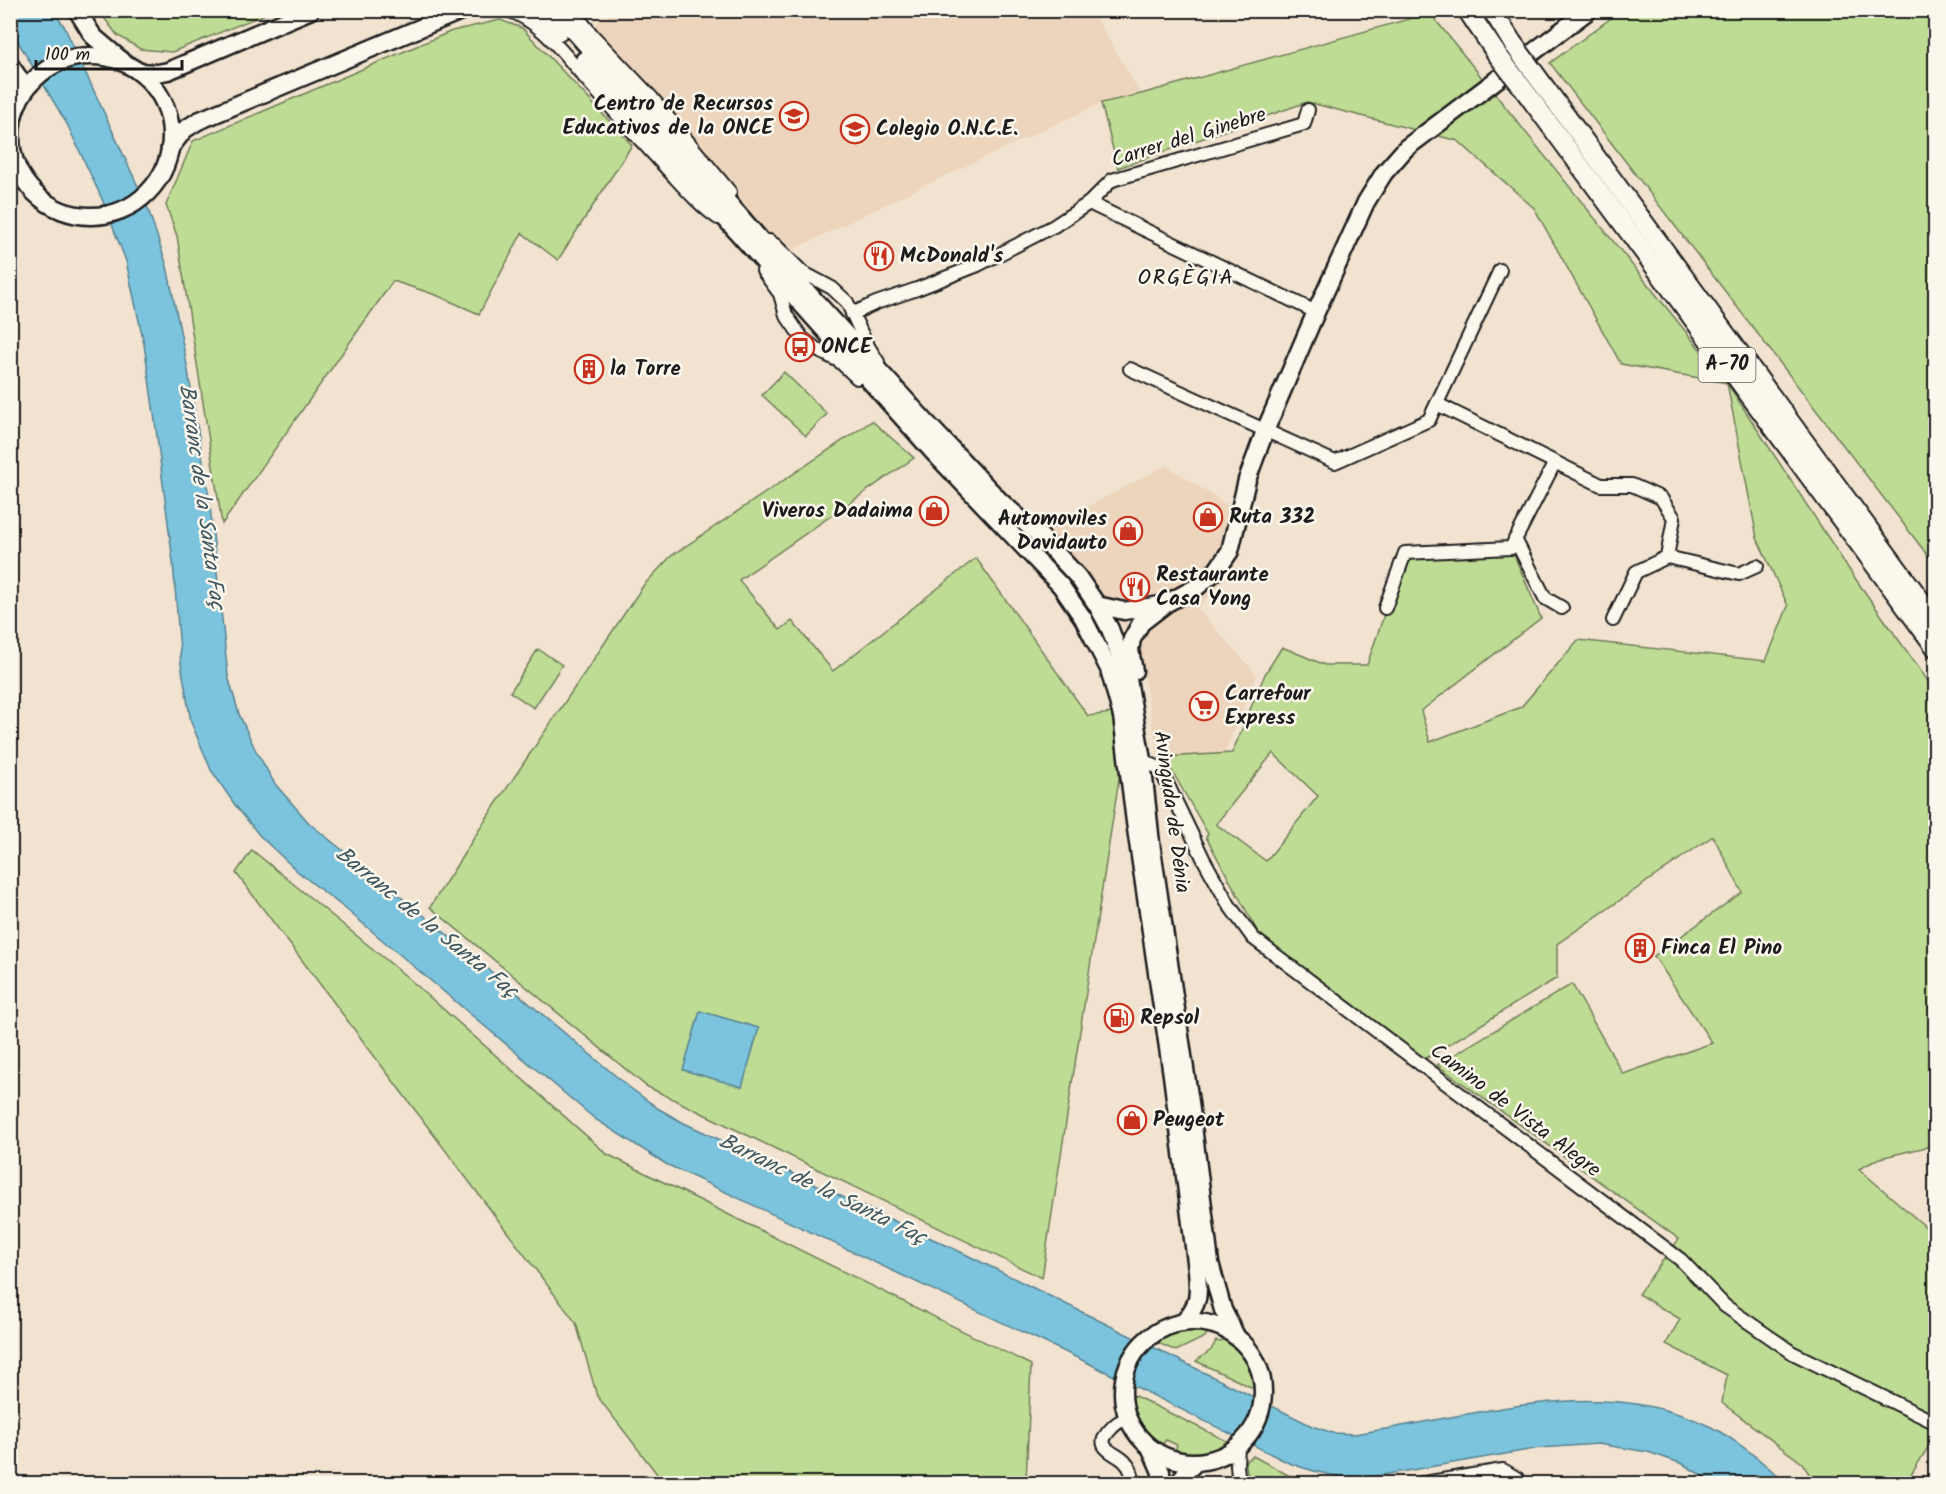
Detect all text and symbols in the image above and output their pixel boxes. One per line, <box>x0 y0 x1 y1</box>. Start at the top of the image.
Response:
scale bar <box>36 33 182 71</box>
text: 100 m <box>45 41 90 70</box>
place label: Centro de Recursos Educativos de la ONCE <box>563 88 774 145</box>
street label: Carrer del Ginebre <box>1107 99 1271 177</box>
school or university icon: Centro de Recursos Educativos de la ONCE <box>778 100 810 132</box>
school or university icon: Colegio O.N.C.E. <box>839 113 871 145</box>
place label: Colegio O.N.C.E. <box>876 113 1018 146</box>
restaurant icon: McDonald's <box>863 240 895 272</box>
place label: McDonald's <box>900 240 1004 273</box>
district label: ORGÈGIA <box>1138 261 1234 296</box>
bus stop icon: ONCE <box>784 331 816 363</box>
place label: ONCE <box>821 331 873 364</box>
road number: A-70 <box>1698 348 1756 382</box>
building icon: la Torre <box>573 353 605 385</box>
place label: la Torre <box>610 353 681 386</box>
water label: Barranc de la Santa Faç <box>168 382 234 614</box>
place label: Viveros Dadaima <box>762 495 913 528</box>
shop icon: Viveros Dadaima <box>918 495 950 527</box>
shop icon: Ruta 332 <box>1192 501 1224 533</box>
place label: Ruta 332 <box>1229 501 1315 534</box>
place label: Automoviles Davidauto <box>998 503 1107 560</box>
shop icon: Automoviles Davidauto <box>1112 515 1144 547</box>
place label: Restaurante Casa Yong <box>1156 559 1269 616</box>
restaurant icon: Restaurante Casa Yong <box>1119 571 1151 603</box>
place label: Carrefour Express <box>1225 678 1312 735</box>
supermarket icon: Carrefour Express <box>1188 690 1220 722</box>
street label: Avinguda de Dénia <box>1143 729 1199 895</box>
water label: Barranc de la Santa Faç <box>327 838 527 1009</box>
building icon: Finca El Pino <box>1624 932 1656 964</box>
place label: Finca El Pino <box>1661 932 1782 965</box>
fuel station icon: Repsol <box>1103 1002 1135 1034</box>
place label: Repsol <box>1140 1002 1200 1035</box>
street label: Camino de Vista Alegre <box>1422 1036 1608 1187</box>
shop icon: Peugeot <box>1116 1104 1148 1136</box>
place label: Peugeot <box>1153 1104 1225 1137</box>
water label: Barranc de la Santa Faç <box>712 1125 934 1256</box>

